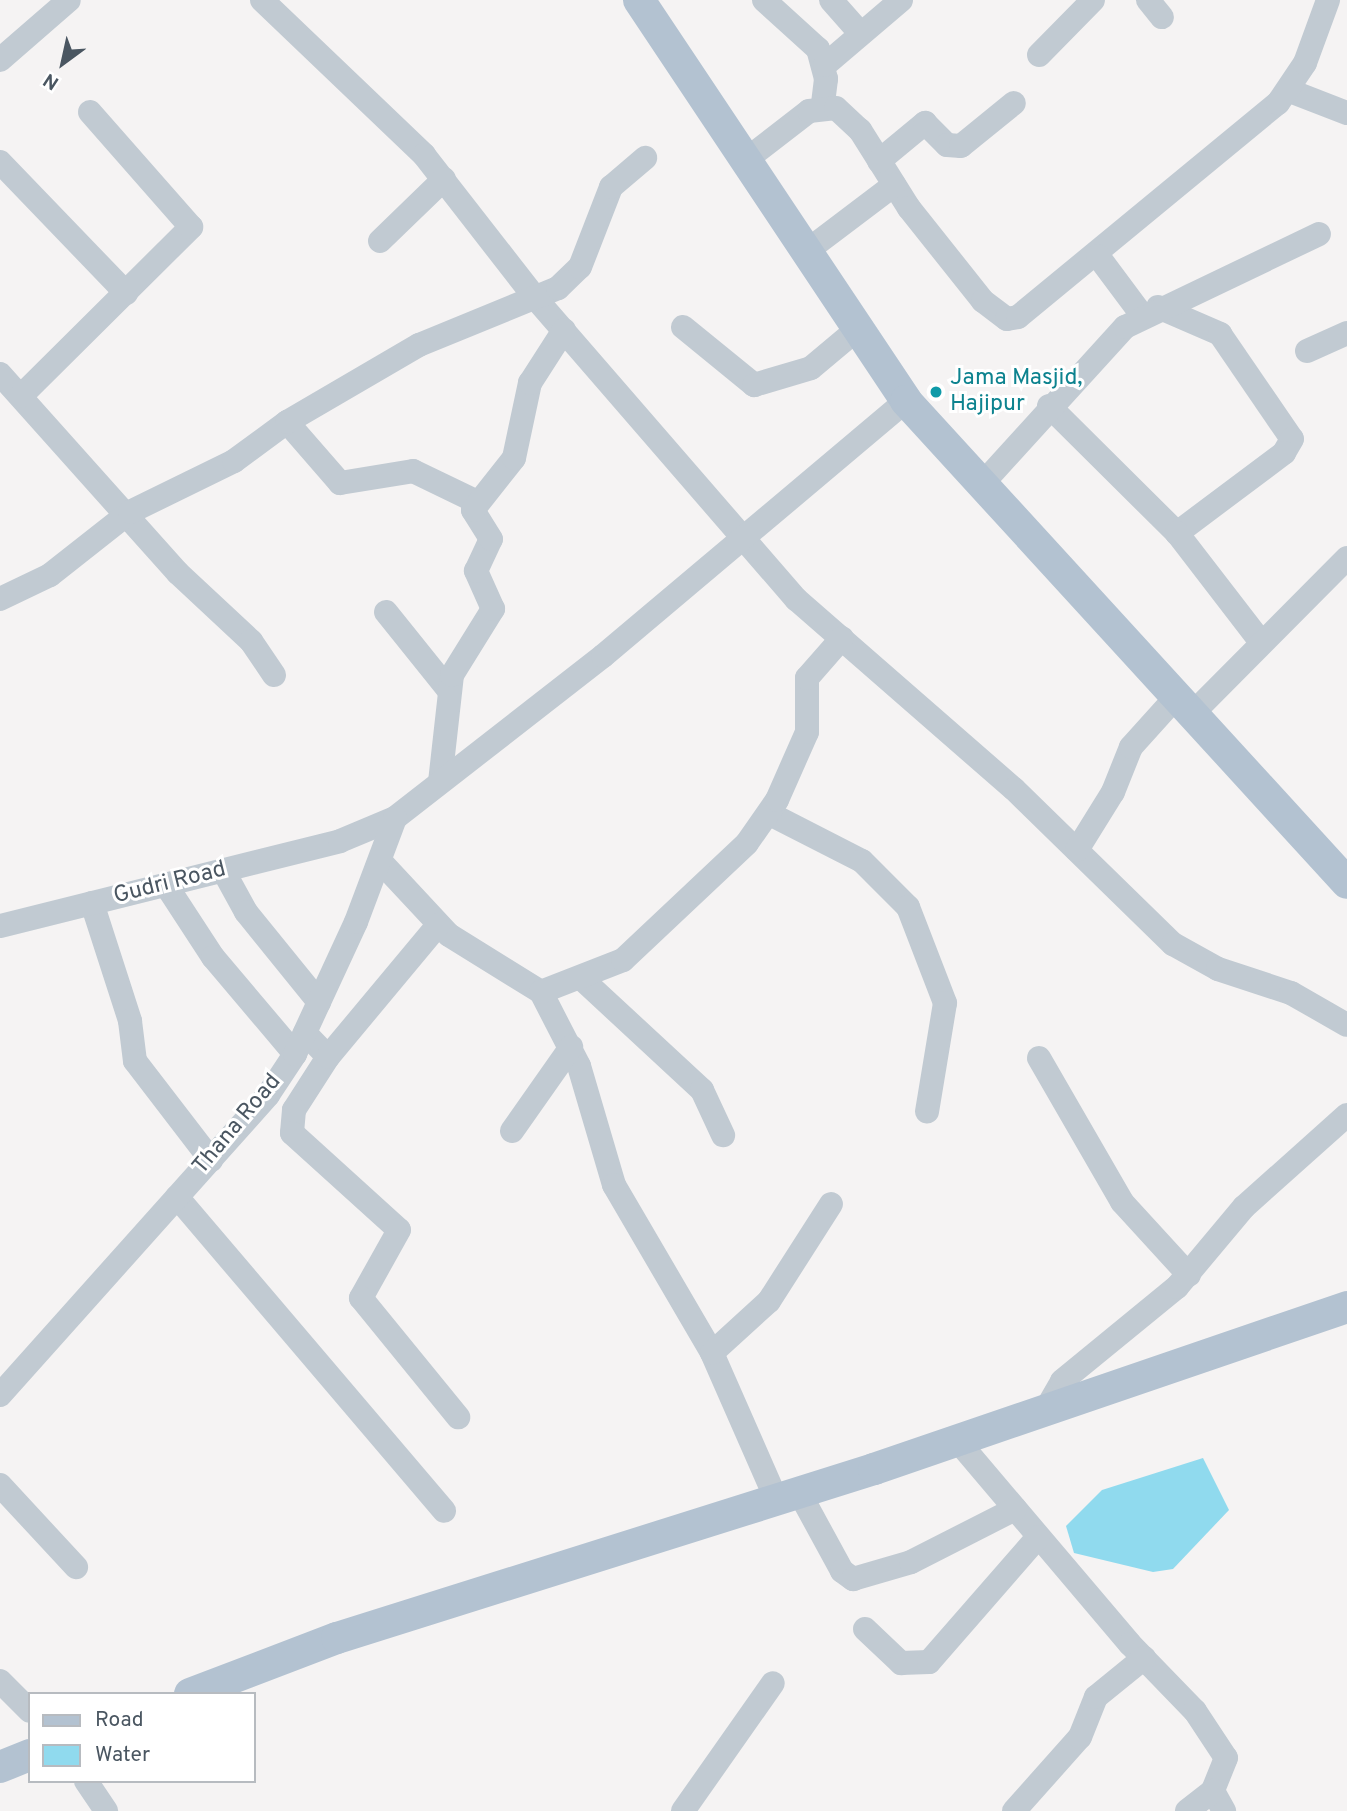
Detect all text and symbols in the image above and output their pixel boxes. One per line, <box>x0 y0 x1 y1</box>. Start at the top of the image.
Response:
north arrow <box>28 28 98 98</box>
text: N <box>39 67 64 94</box>
place label: Jama Masjid, Hajipur <box>950 365 1083 419</box>
marker: Jama Masjid, Hajipur <box>928 384 944 400</box>
street label: Gudri Road <box>111 857 229 911</box>
street label: Thana Road <box>188 1069 288 1181</box>
legend <box>28 1692 256 1783</box>
text: Road <box>95 1707 144 1734</box>
text: Water <box>95 1742 150 1769</box>

